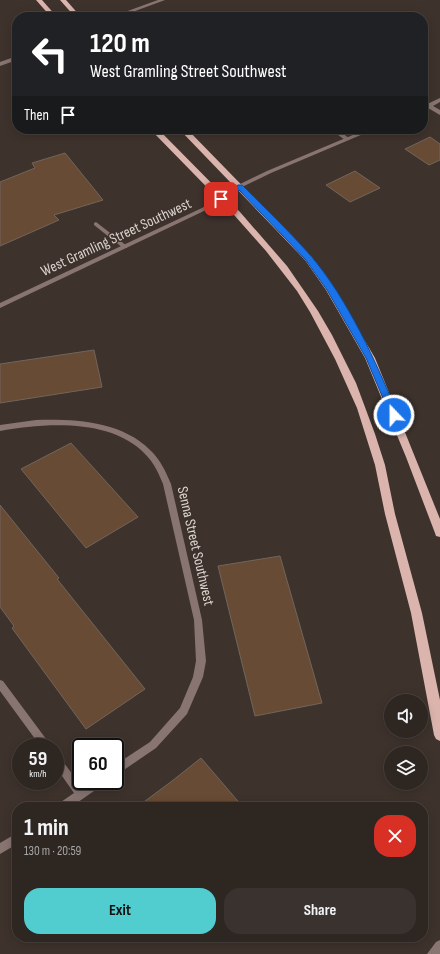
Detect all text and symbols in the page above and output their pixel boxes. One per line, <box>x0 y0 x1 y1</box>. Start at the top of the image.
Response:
text: 120 m <box>90 27 150 60</box>
icon: left <box>24 28 76 80</box>
text: West Gramling Street Southwest <box>90 61 287 82</box>
icon: arrive <box>57 104 79 126</box>
text: Then <box>24 106 49 125</box>
pin <box>204 182 238 216</box>
icon: arrive <box>210 188 232 210</box>
street label: West Gramling Street Southwest <box>38 194 195 281</box>
position arrow <box>373 394 415 436</box>
street label: Senna Street Southwest <box>173 485 219 608</box>
map controls <box>384 694 428 790</box>
button: sound <box>384 694 428 738</box>
speed limit sign: 60 <box>72 738 124 790</box>
button: layers <box>384 746 428 790</box>
text: 59 <box>29 747 47 771</box>
text: km/h <box>29 768 47 780</box>
text: 1 min <box>24 813 69 842</box>
button: close <box>374 815 416 857</box>
text: 130 m · 20:59 <box>24 843 81 859</box>
button: Exit <box>24 888 216 934</box>
button: Share <box>224 888 416 934</box>

